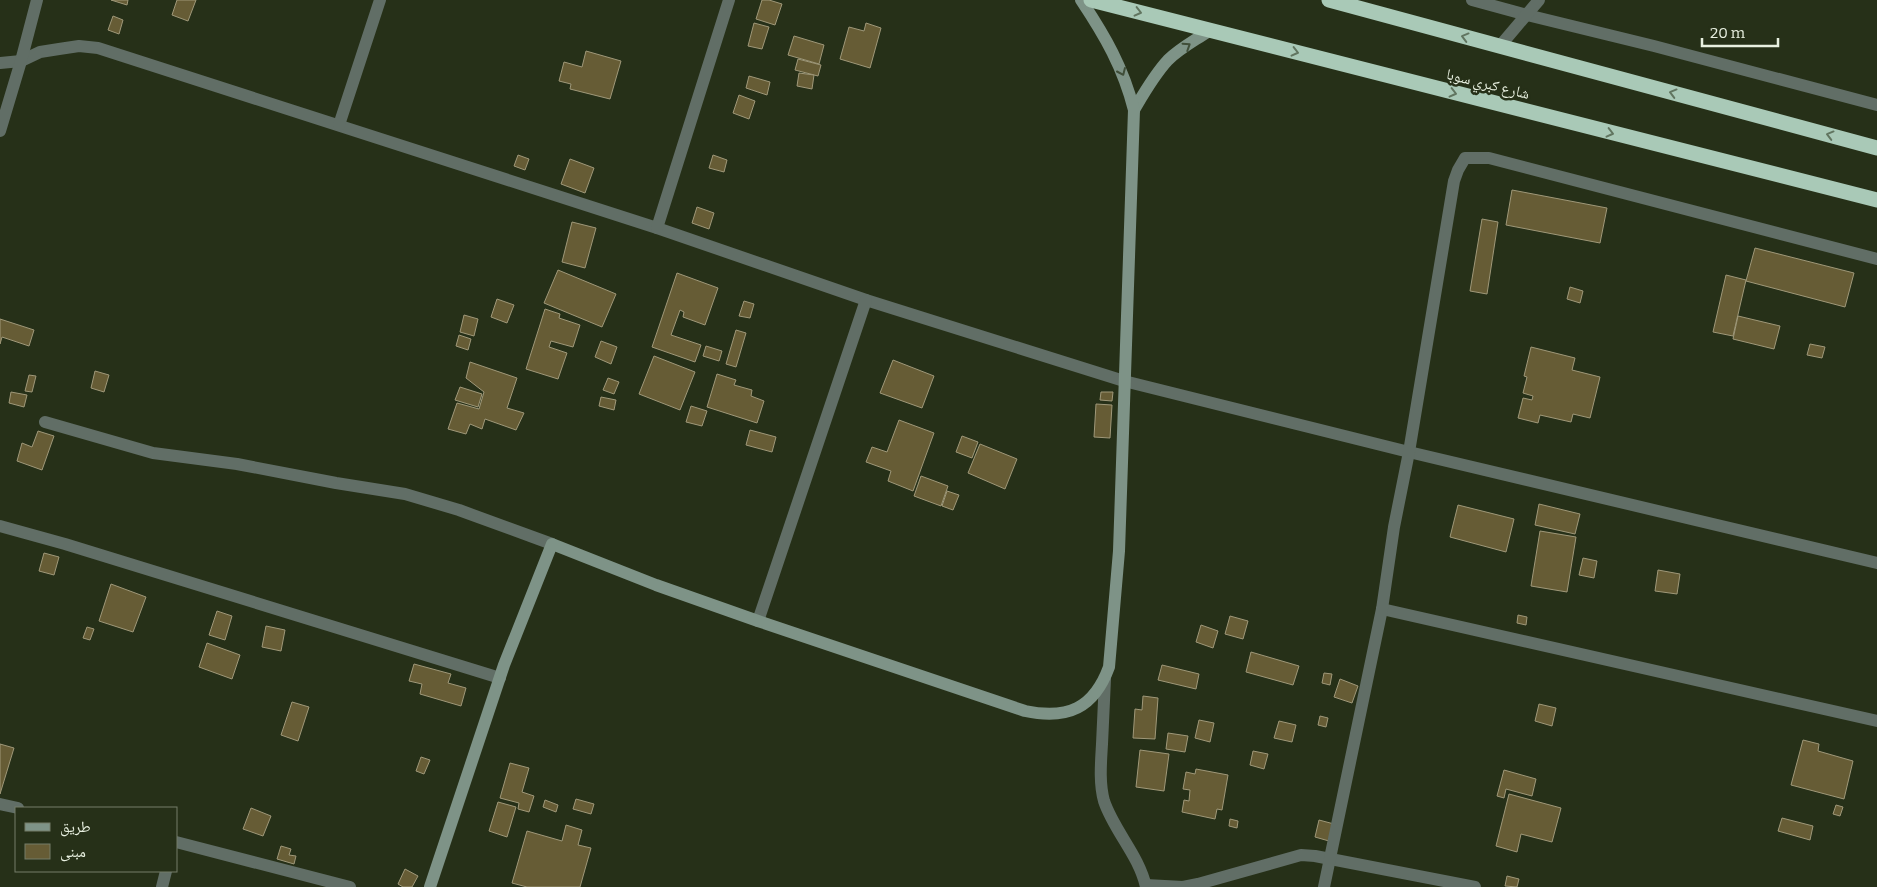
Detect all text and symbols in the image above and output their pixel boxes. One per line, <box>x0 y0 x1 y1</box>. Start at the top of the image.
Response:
one-way arrow <box>1134 6 1142 17</box>
scale bar <box>1702 15 1778 47</box>
text: 20 m <box>1710 24 1746 42</box>
one-way arrow <box>1461 32 1470 43</box>
one-way arrow <box>1181 42 1190 52</box>
one-way arrow <box>1291 47 1299 57</box>
street label: شارع كبري سوبا <box>1444 65 1532 106</box>
one-way arrow <box>1116 67 1127 76</box>
one-way arrow <box>1448 87 1457 98</box>
one-way arrow <box>1669 88 1677 99</box>
one-way arrow <box>1606 127 1615 138</box>
one-way arrow <box>1826 131 1834 141</box>
legend <box>15 807 178 872</box>
text: طريق <box>60 818 91 837</box>
text: مبنى <box>60 843 86 862</box>

